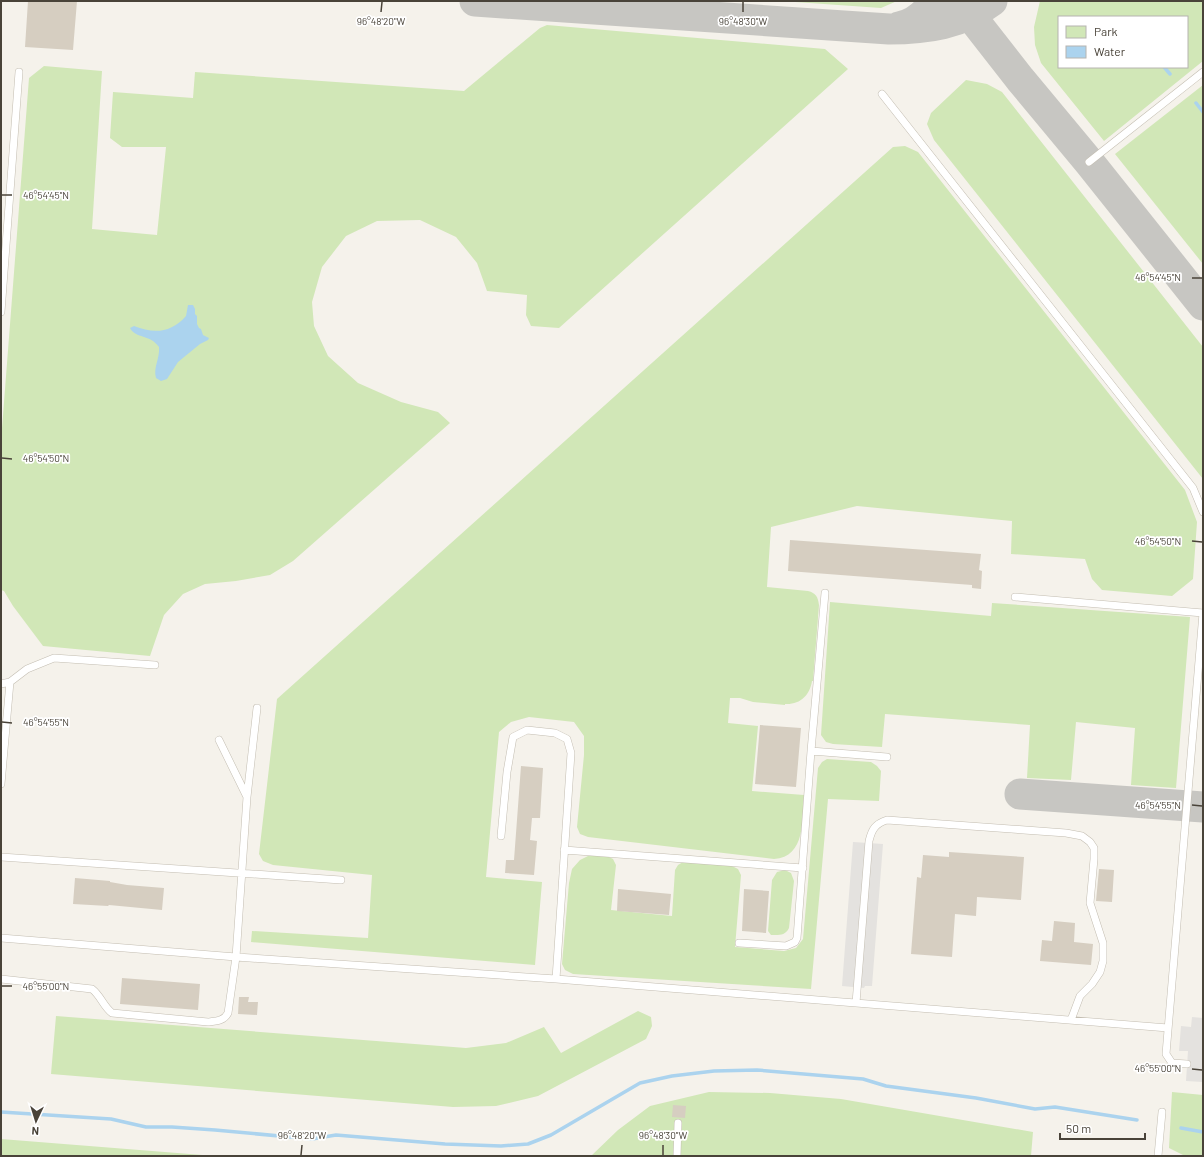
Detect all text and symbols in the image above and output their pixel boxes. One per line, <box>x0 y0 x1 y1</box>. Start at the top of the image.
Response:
text: 96°48'20"W <box>357 15 406 27</box>
text: 96°48'30"W <box>719 15 767 27</box>
legend <box>1058 16 1188 68</box>
text: Park <box>1094 24 1118 38</box>
text: Water <box>1094 44 1126 58</box>
text: 46°54'45"N <box>23 189 69 201</box>
text: 46°54'45"N <box>1135 271 1181 283</box>
text: 46°54'50"N <box>23 452 69 464</box>
text: 46°54'50"N <box>1135 535 1181 547</box>
text: 46°54'55"N <box>23 716 69 728</box>
text: 46°54'55"N <box>1135 799 1181 811</box>
text: 46°55'00"N <box>23 980 69 992</box>
text: 46°55'00"N <box>1135 1062 1181 1074</box>
north arrow <box>16 1101 56 1141</box>
scale bar <box>1060 1115 1145 1141</box>
text: 50 m <box>1066 1121 1091 1135</box>
text: N <box>31 1125 39 1138</box>
text: 96°48'20"W <box>278 1129 327 1141</box>
text: 96°48'30"W <box>639 1129 687 1141</box>

